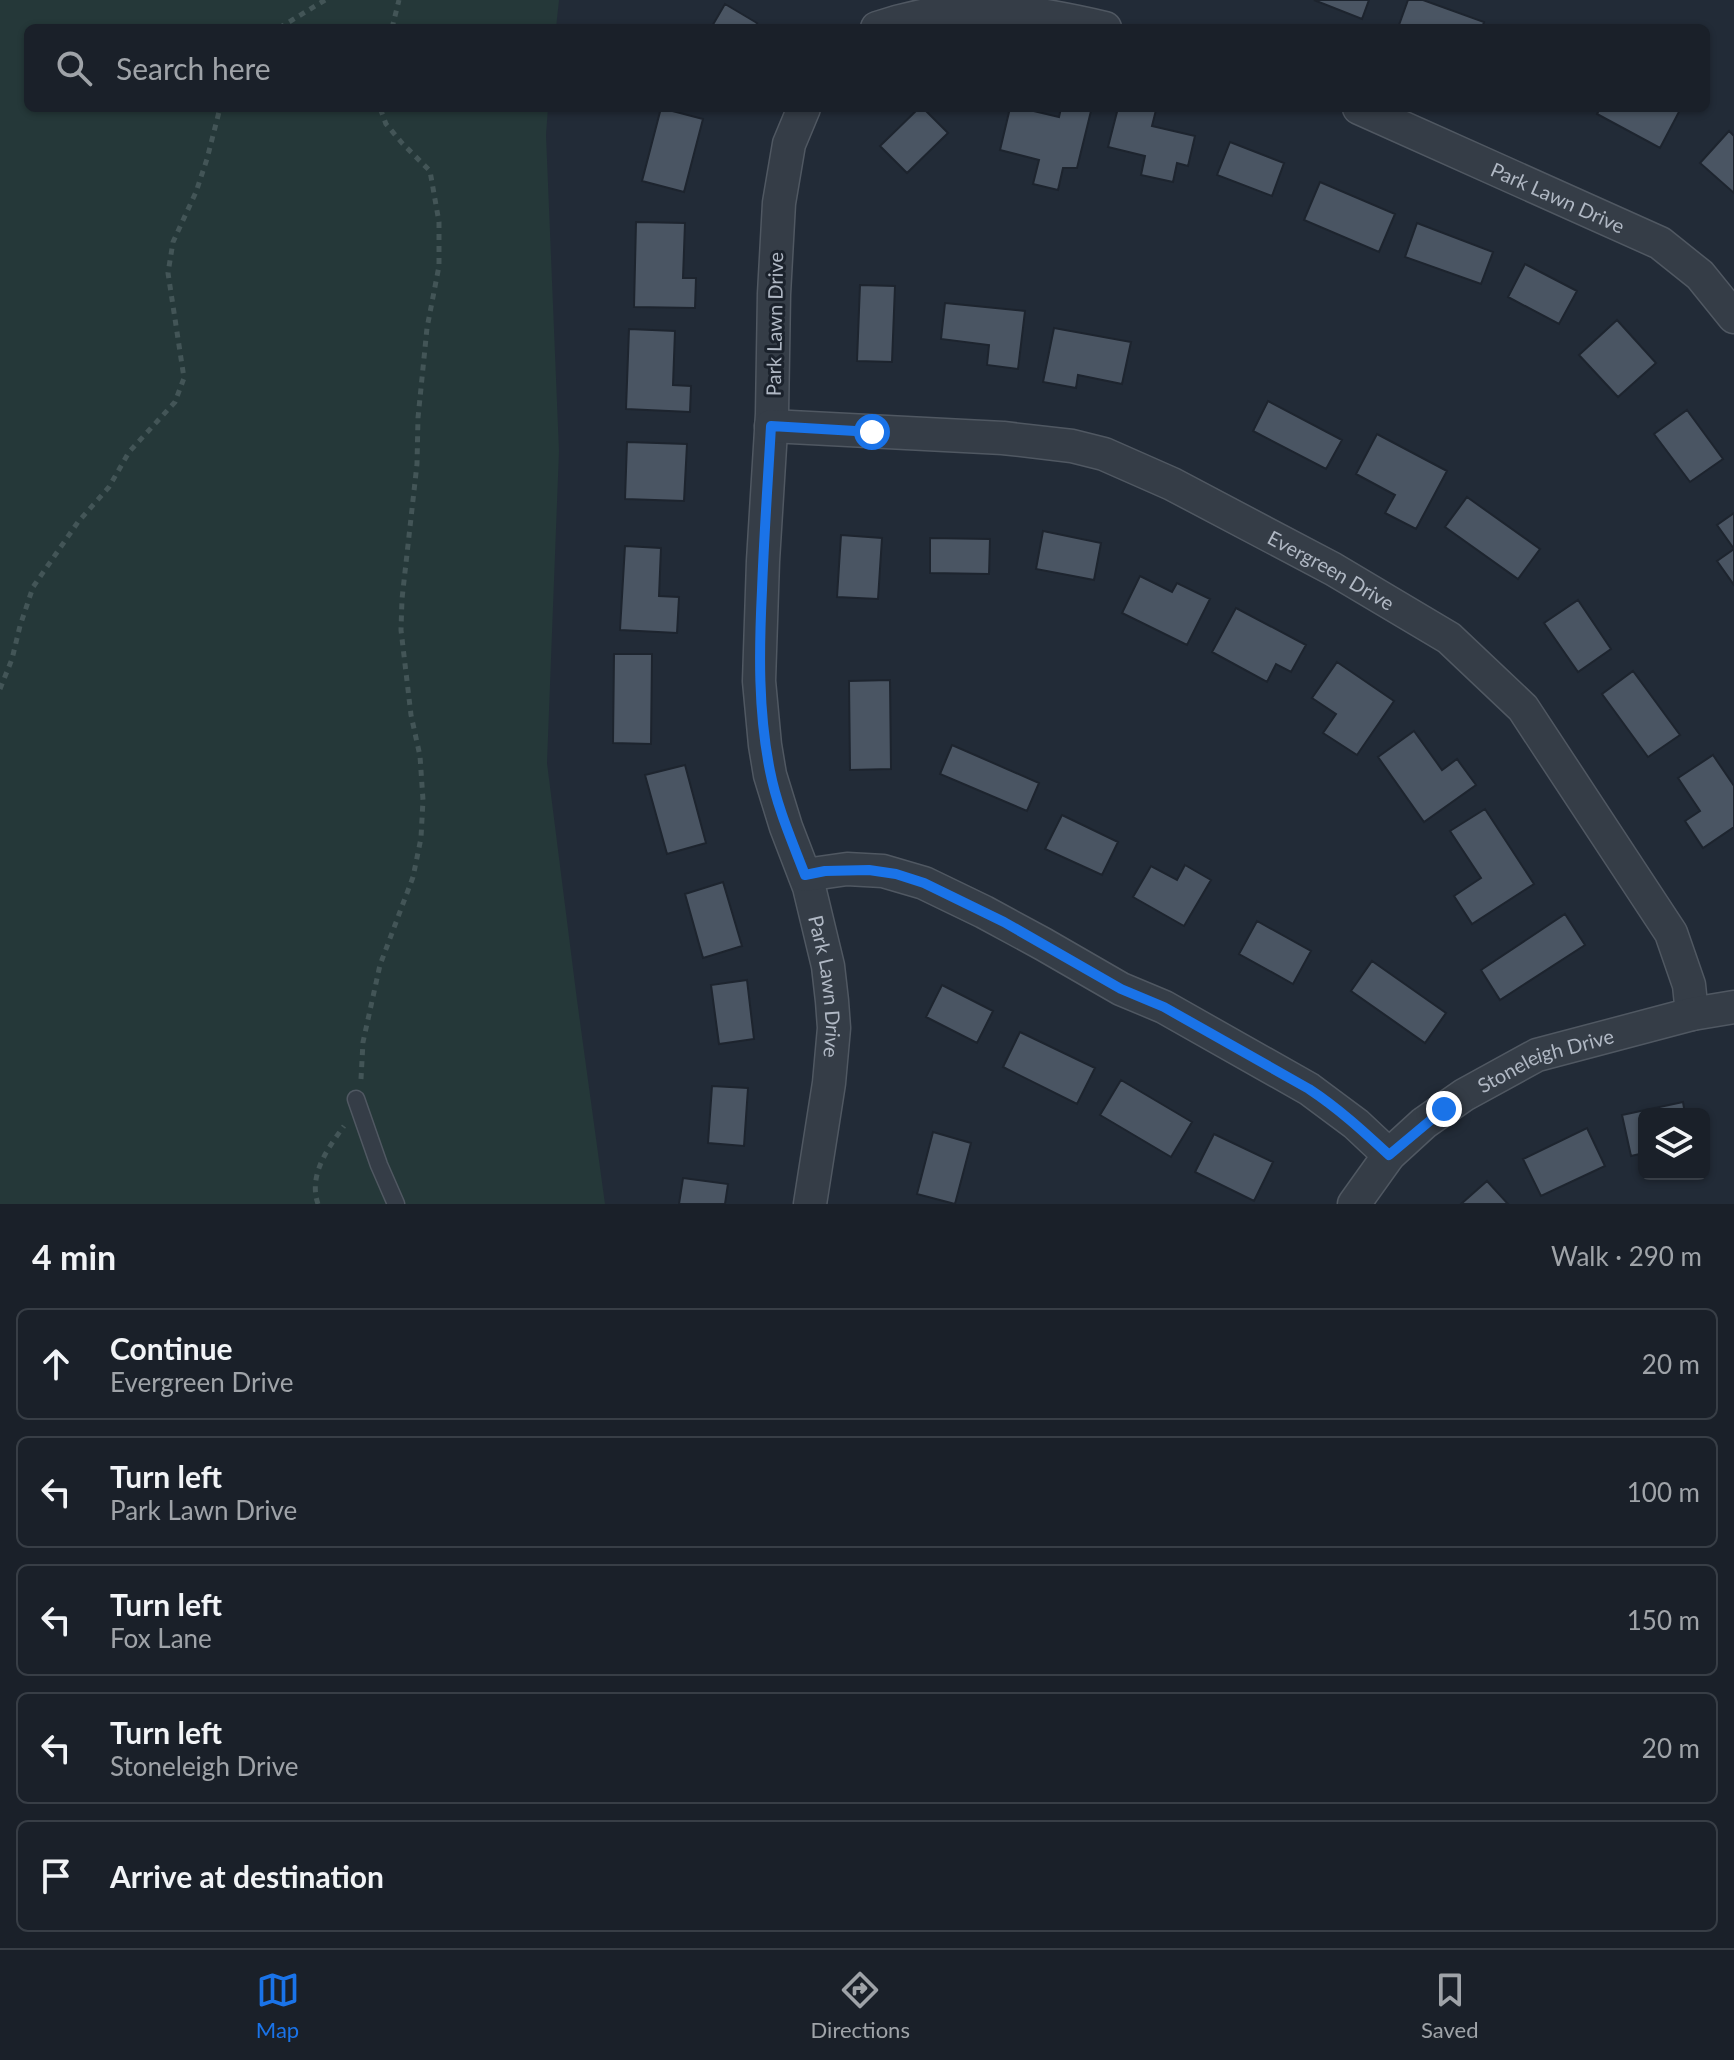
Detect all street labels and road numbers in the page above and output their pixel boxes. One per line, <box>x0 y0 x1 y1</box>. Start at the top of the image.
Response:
street label: Park Lawn Drive <box>1487 157 1629 238</box>
street label: Park Lawn Drive <box>761 252 787 396</box>
street label: Evergreen Drive <box>1264 525 1399 615</box>
street label: Park Lawn Drive <box>804 913 846 1059</box>
street label: Stoneleigh Drive <box>1473 1023 1616 1097</box>

